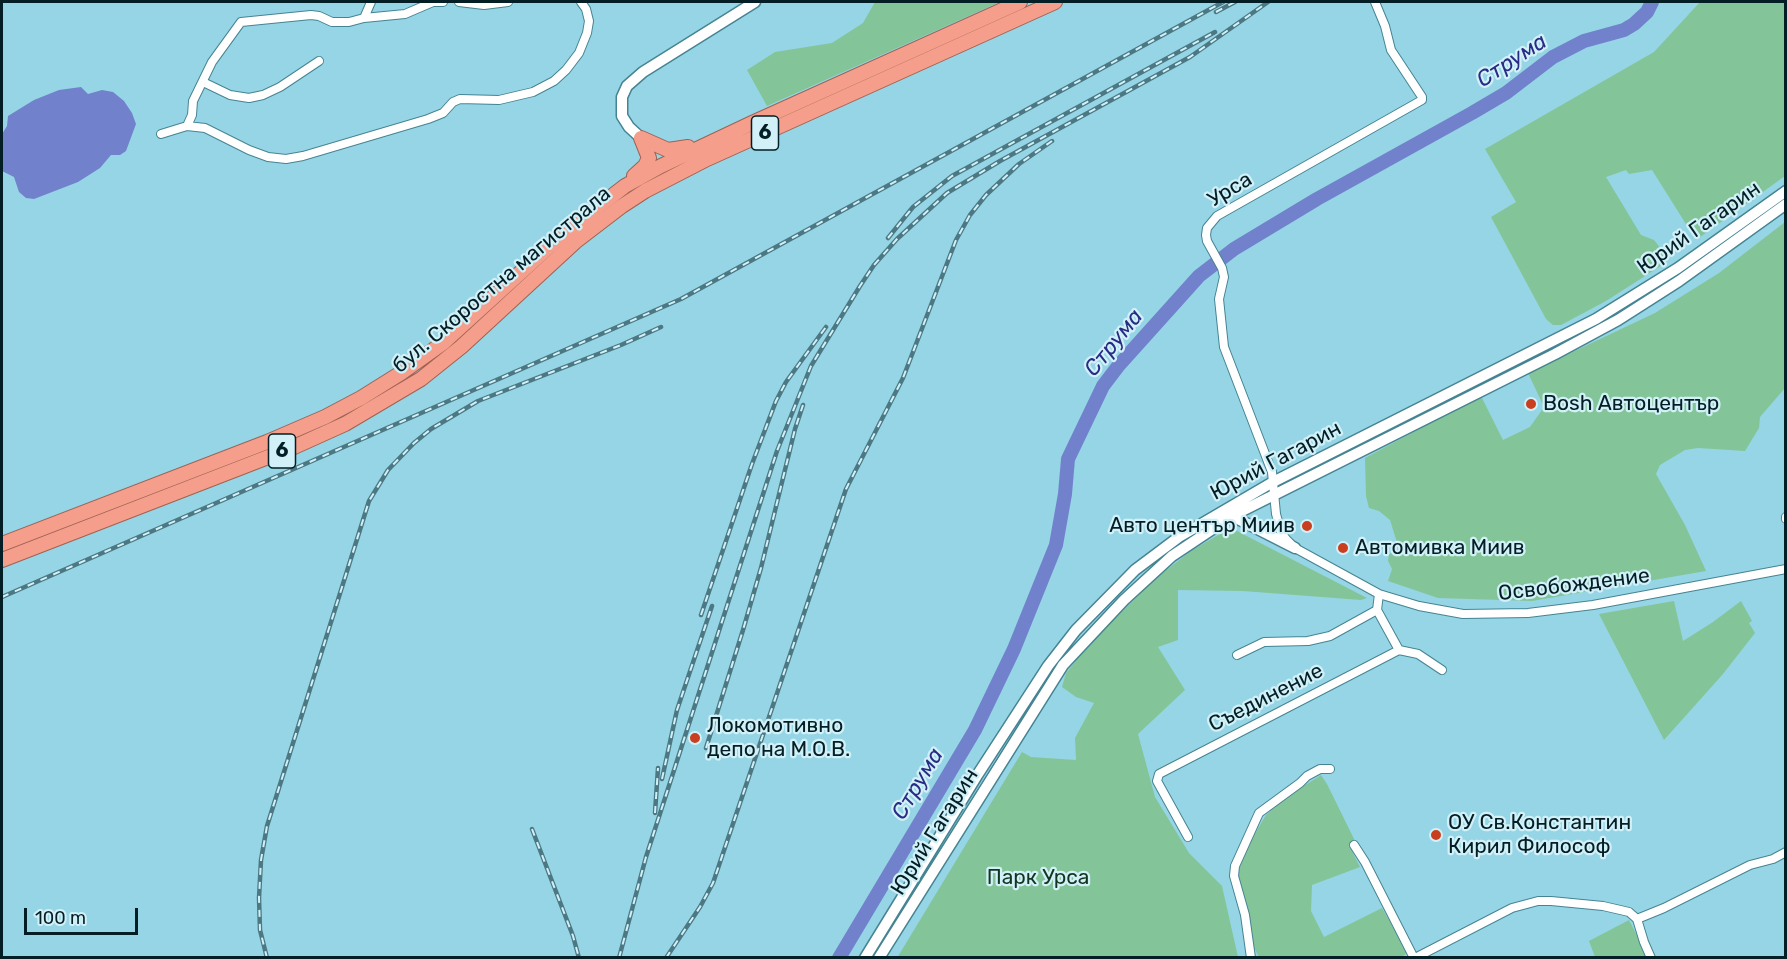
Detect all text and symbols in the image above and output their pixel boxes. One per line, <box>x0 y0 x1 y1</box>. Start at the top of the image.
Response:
water label: Струма <box>1472 29 1552 93</box>
road number: 6 <box>752 116 778 150</box>
street label: Урса <box>1203 167 1257 213</box>
street label: Юрий Гагарин <box>1633 176 1765 280</box>
street label: бул. Скоростна магистрала <box>388 181 616 379</box>
water label: Струма <box>1079 304 1149 382</box>
place label: Bosh Автоцентър <box>1543 391 1719 417</box>
marker: Bosh Автоцентър <box>1524 397 1538 411</box>
street label: Юрий Гагарин <box>1206 416 1346 506</box>
road number: 6 <box>268 434 296 468</box>
place label: Авто център Миив <box>1109 513 1295 539</box>
marker: Авто център Миив <box>1300 519 1314 533</box>
place label: Автомивка Миив <box>1355 535 1525 561</box>
marker: Автомивка Миив <box>1336 541 1350 555</box>
street label: Освобождение <box>1497 563 1651 607</box>
street label: Съединение <box>1205 658 1327 738</box>
place label: Локомотивно депо на М.О.В. <box>707 713 850 763</box>
marker: Локомотивно депо на М.О.В. <box>688 731 702 745</box>
water label: Струма <box>886 744 950 824</box>
street label: Юрий Гагарин <box>886 764 984 900</box>
place label: ОУ Св.Константин Кирил Философ <box>1448 810 1631 860</box>
marker: ОУ Св.Константин Кирил Философ <box>1429 828 1443 842</box>
park label: Парк Урса <box>987 865 1089 891</box>
scale bar <box>27 896 141 934</box>
text: 100 m <box>35 907 86 929</box>

